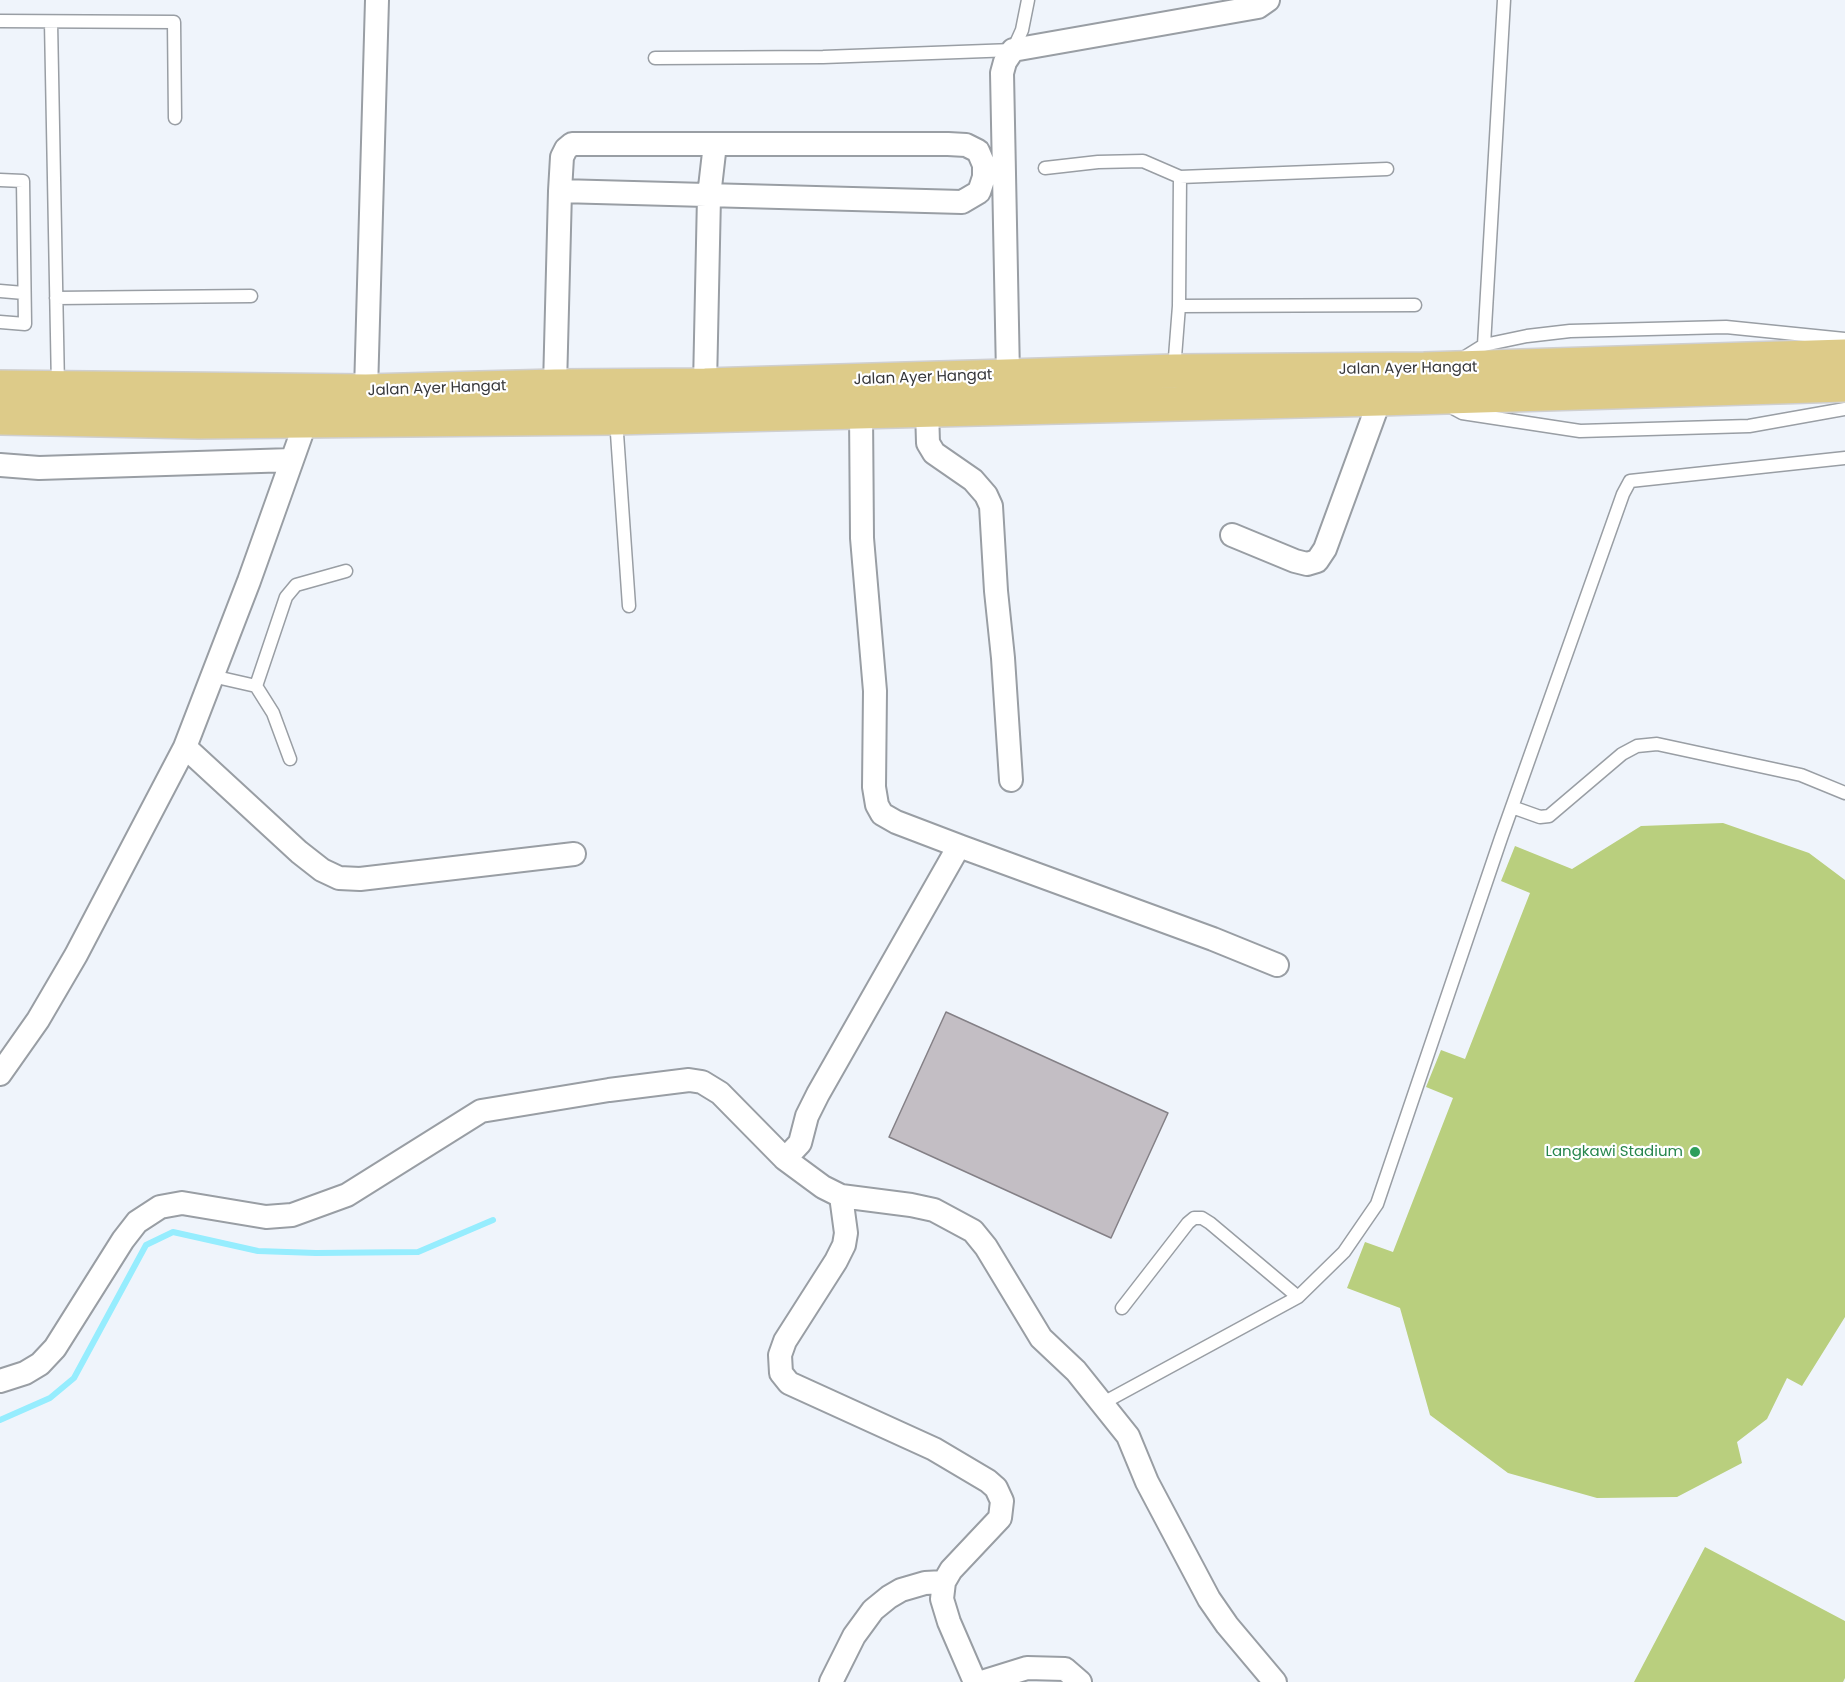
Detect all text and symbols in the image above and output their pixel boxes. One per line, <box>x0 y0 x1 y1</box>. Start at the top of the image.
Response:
street label: Jalan Ayer Hangat <box>1338 359 1478 379</box>
street label: Jalan Ayer Hangat <box>853 367 993 389</box>
street label: Jalan Ayer Hangat <box>367 378 507 400</box>
place label: Langkawi Stadium <box>1545 1143 1683 1161</box>
marker: Langkawi Stadium <box>1688 1145 1702 1159</box>

